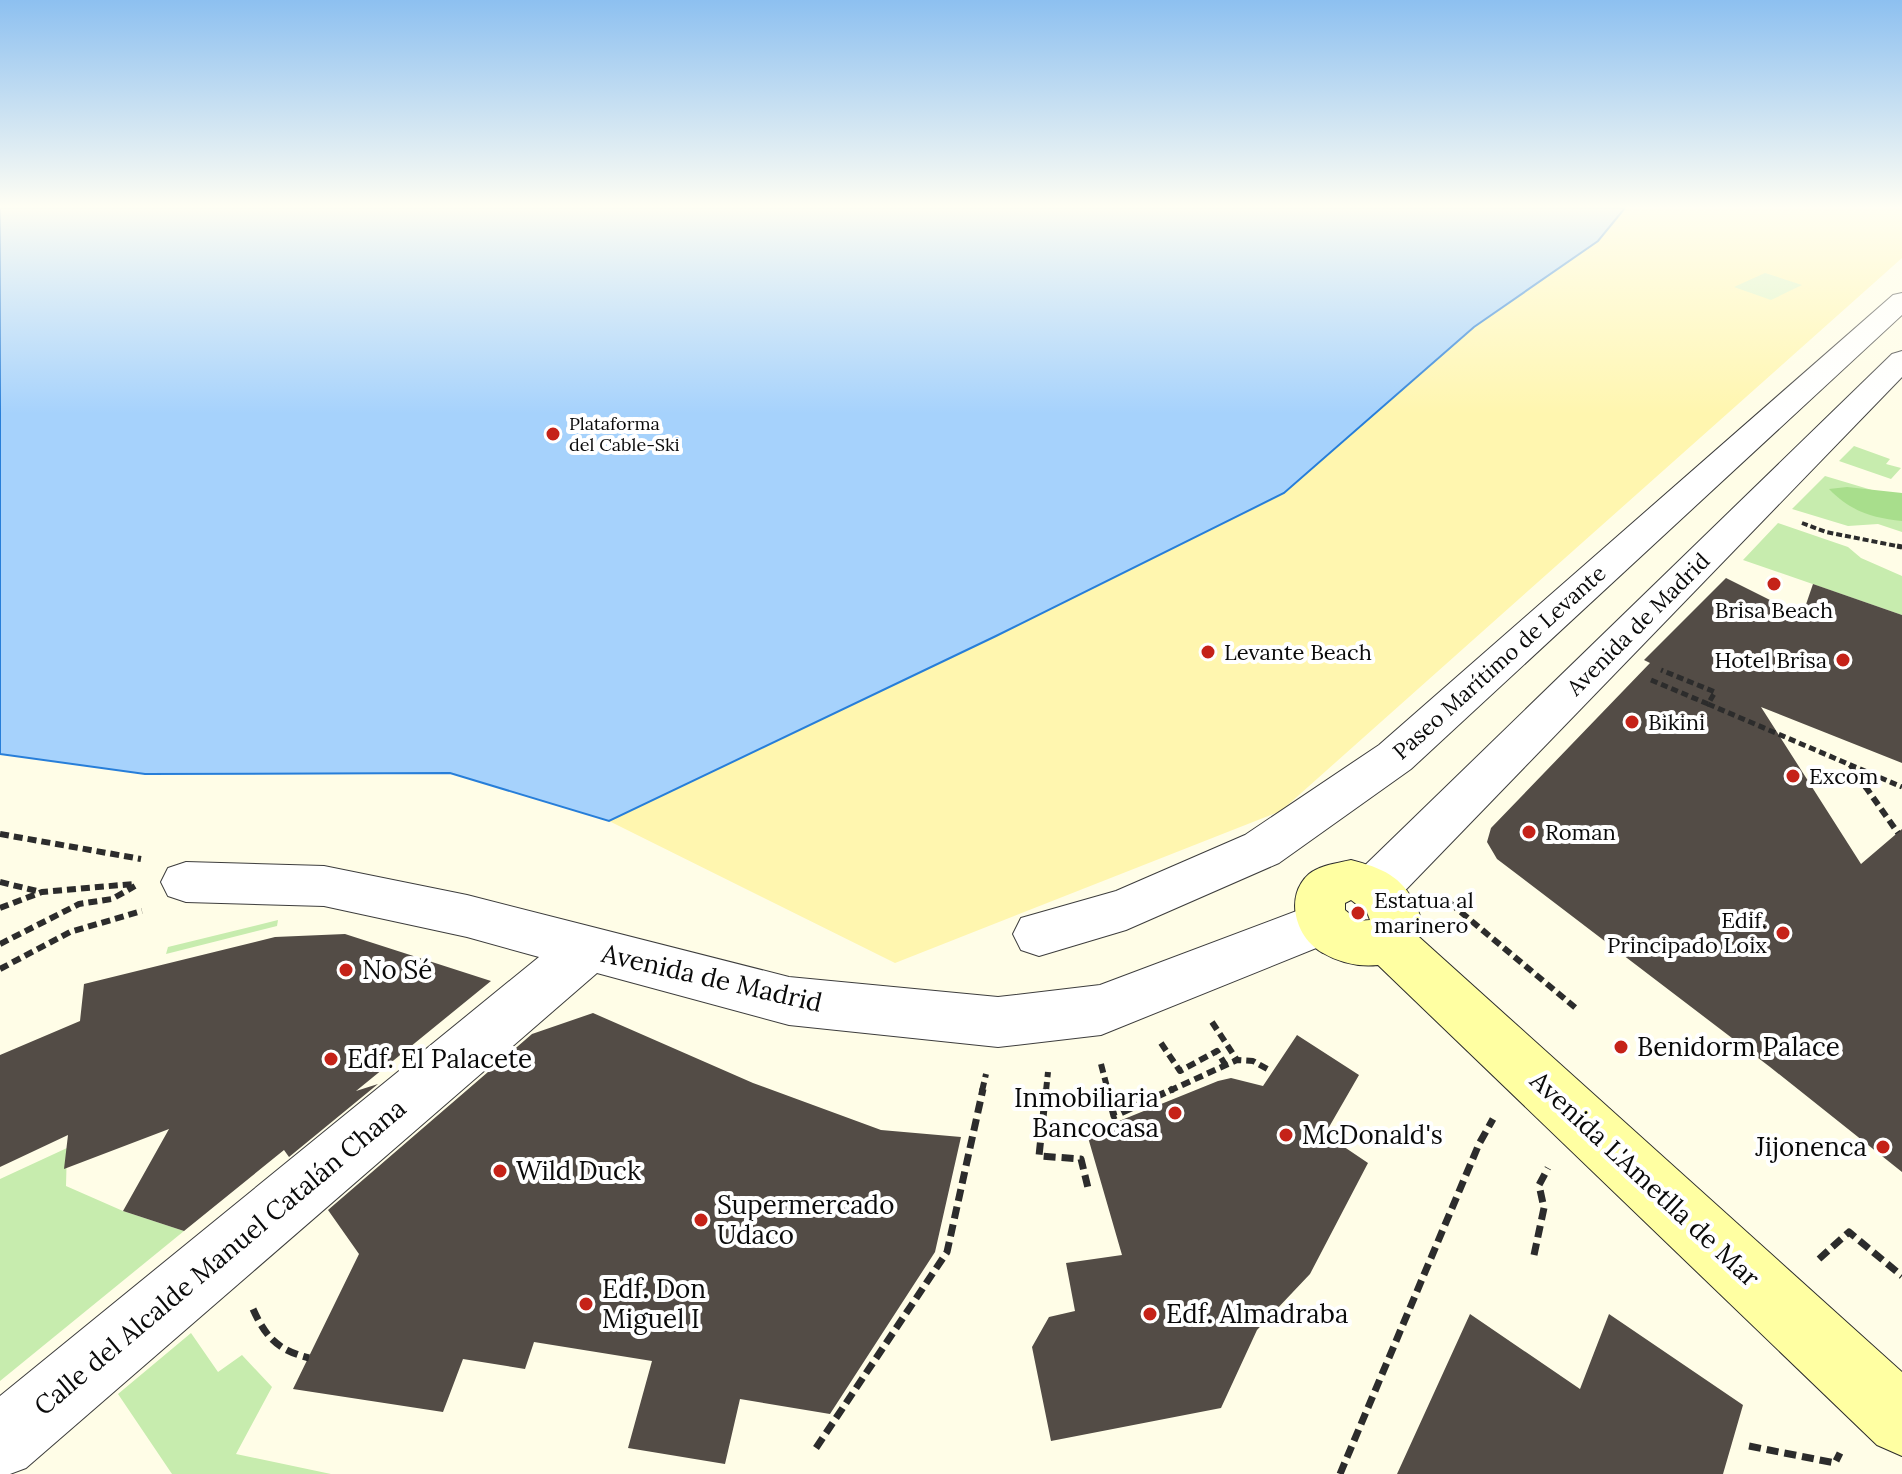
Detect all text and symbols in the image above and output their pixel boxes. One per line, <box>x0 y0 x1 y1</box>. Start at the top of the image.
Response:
place label: Plataforma del Cable-Ski <box>569 412 680 456</box>
marker: Plataforma del Cable-Ski <box>544 425 562 443</box>
street label: Avenida de Madrid <box>1560 547 1715 702</box>
street label: Paseo Marítimo de Levante <box>1387 559 1611 765</box>
marker: Brisa Beach <box>1765 575 1783 593</box>
place label: Brisa Beach <box>1715 596 1833 624</box>
place label: Levante Beach <box>1224 638 1372 666</box>
marker: Levante Beach <box>1199 643 1217 661</box>
place label: Hotel Brisa <box>1714 646 1827 674</box>
marker: Hotel Brisa <box>1834 651 1852 669</box>
place label: Bikini <box>1648 708 1705 736</box>
marker: Bikini <box>1623 713 1641 731</box>
place label: Excom <box>1809 762 1878 790</box>
marker: Excom <box>1784 767 1802 785</box>
place label: Roman <box>1545 818 1616 846</box>
marker: Roman <box>1520 823 1538 841</box>
place label: Estatua al marinero <box>1374 886 1474 939</box>
marker: Estatua al marinero <box>1349 904 1367 922</box>
place label: Edif. Principado Loix <box>1607 906 1767 959</box>
marker: Edif. Principado Loix <box>1774 924 1792 942</box>
street label: Avenida de Madrid <box>598 936 826 1019</box>
place label: No Sé <box>362 953 432 986</box>
marker: No Sé <box>337 961 355 979</box>
place label: Benidorm Palace <box>1637 1030 1840 1063</box>
marker: Benidorm Palace <box>1612 1038 1630 1056</box>
place label: Edf. El Palacete <box>347 1042 532 1075</box>
marker: Edf. El Palacete <box>322 1050 340 1068</box>
street label: Avenida L'Ametlla de Mar <box>1523 1063 1767 1294</box>
place label: Inmobiliaria Bancocasa <box>1014 1081 1159 1144</box>
street label: Calle del Alcalde Manuel Catalán Chana <box>27 1091 412 1422</box>
marker: Inmobiliaria Bancocasa <box>1166 1104 1184 1122</box>
place label: McDonald's <box>1302 1118 1443 1151</box>
marker: McDonald's <box>1277 1126 1295 1144</box>
place label: Jijonenca <box>1754 1130 1867 1163</box>
marker: Jijonenca <box>1874 1138 1892 1156</box>
place label: Wild Duck <box>516 1154 641 1187</box>
marker: Wild Duck <box>491 1162 509 1180</box>
place label: Supermercado Udaco <box>717 1188 894 1251</box>
marker: Supermercado Udaco <box>692 1211 710 1229</box>
place label: Edf. Don Miguel I <box>602 1272 706 1335</box>
marker: Edf. Don Miguel I <box>577 1295 595 1313</box>
place label: Edf. Almadraba <box>1166 1297 1348 1330</box>
marker: Edf. Almadraba <box>1141 1305 1159 1323</box>

